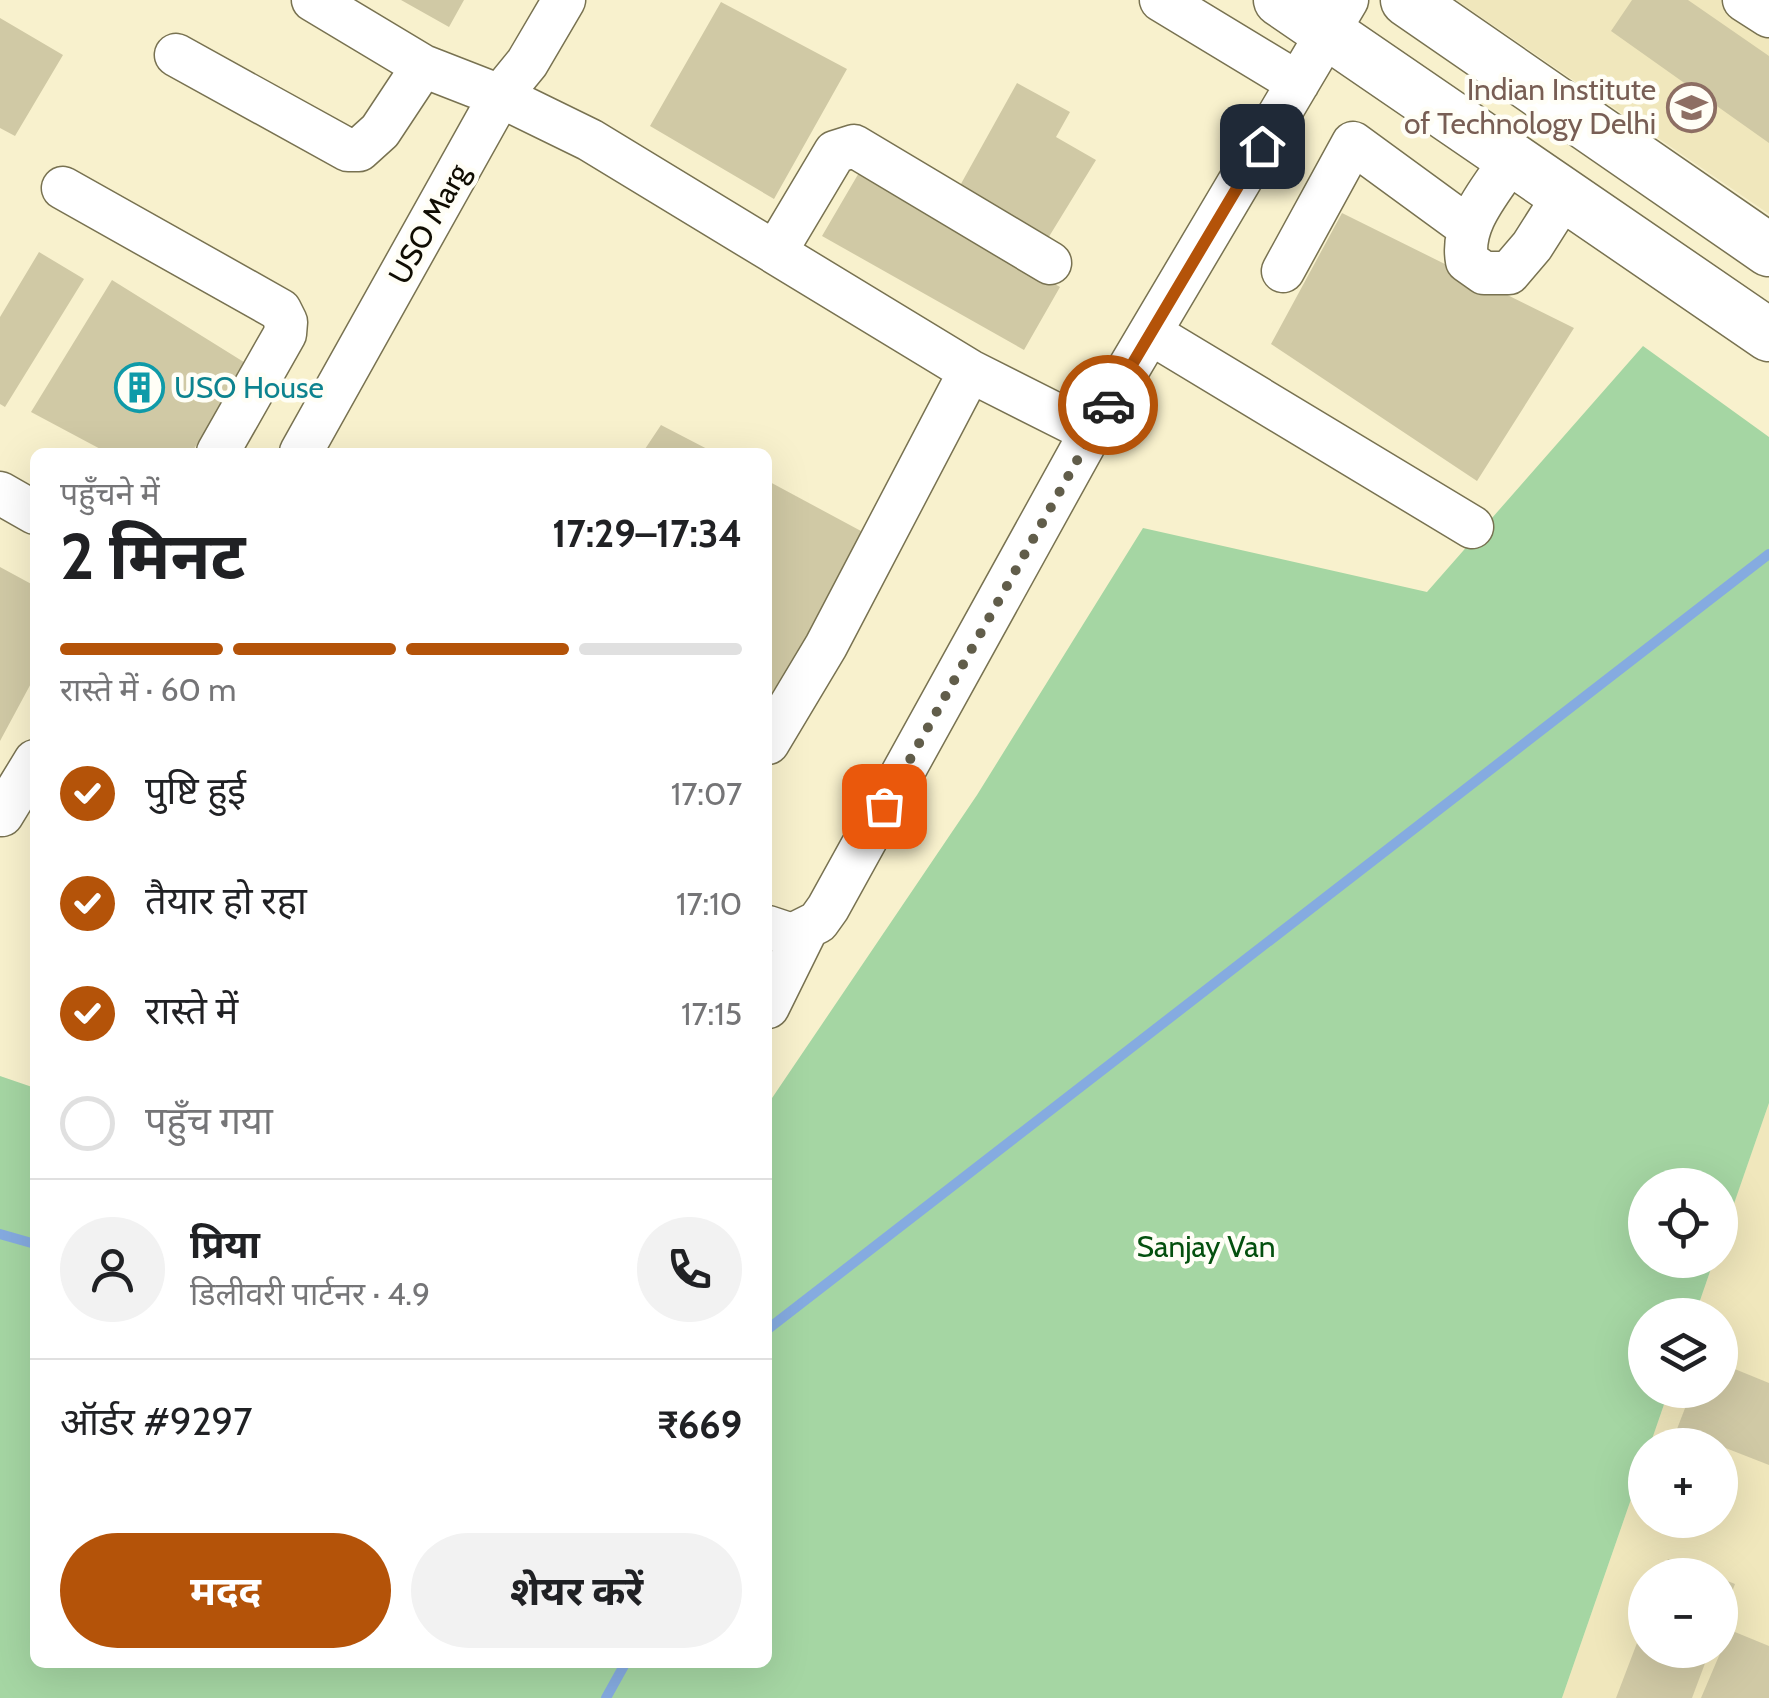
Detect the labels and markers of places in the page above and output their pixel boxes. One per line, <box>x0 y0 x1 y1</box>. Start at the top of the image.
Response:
place label: Indian Institute of Technology Delhi <box>1404 71 1656 142</box>
school or university icon: Indian Institute of Technology Delhi <box>1665 81 1717 133</box>
pin <box>1220 104 1305 189</box>
building icon: USO House <box>113 362 165 414</box>
place label: USO House <box>174 369 324 406</box>
pin <box>842 764 927 849</box>

